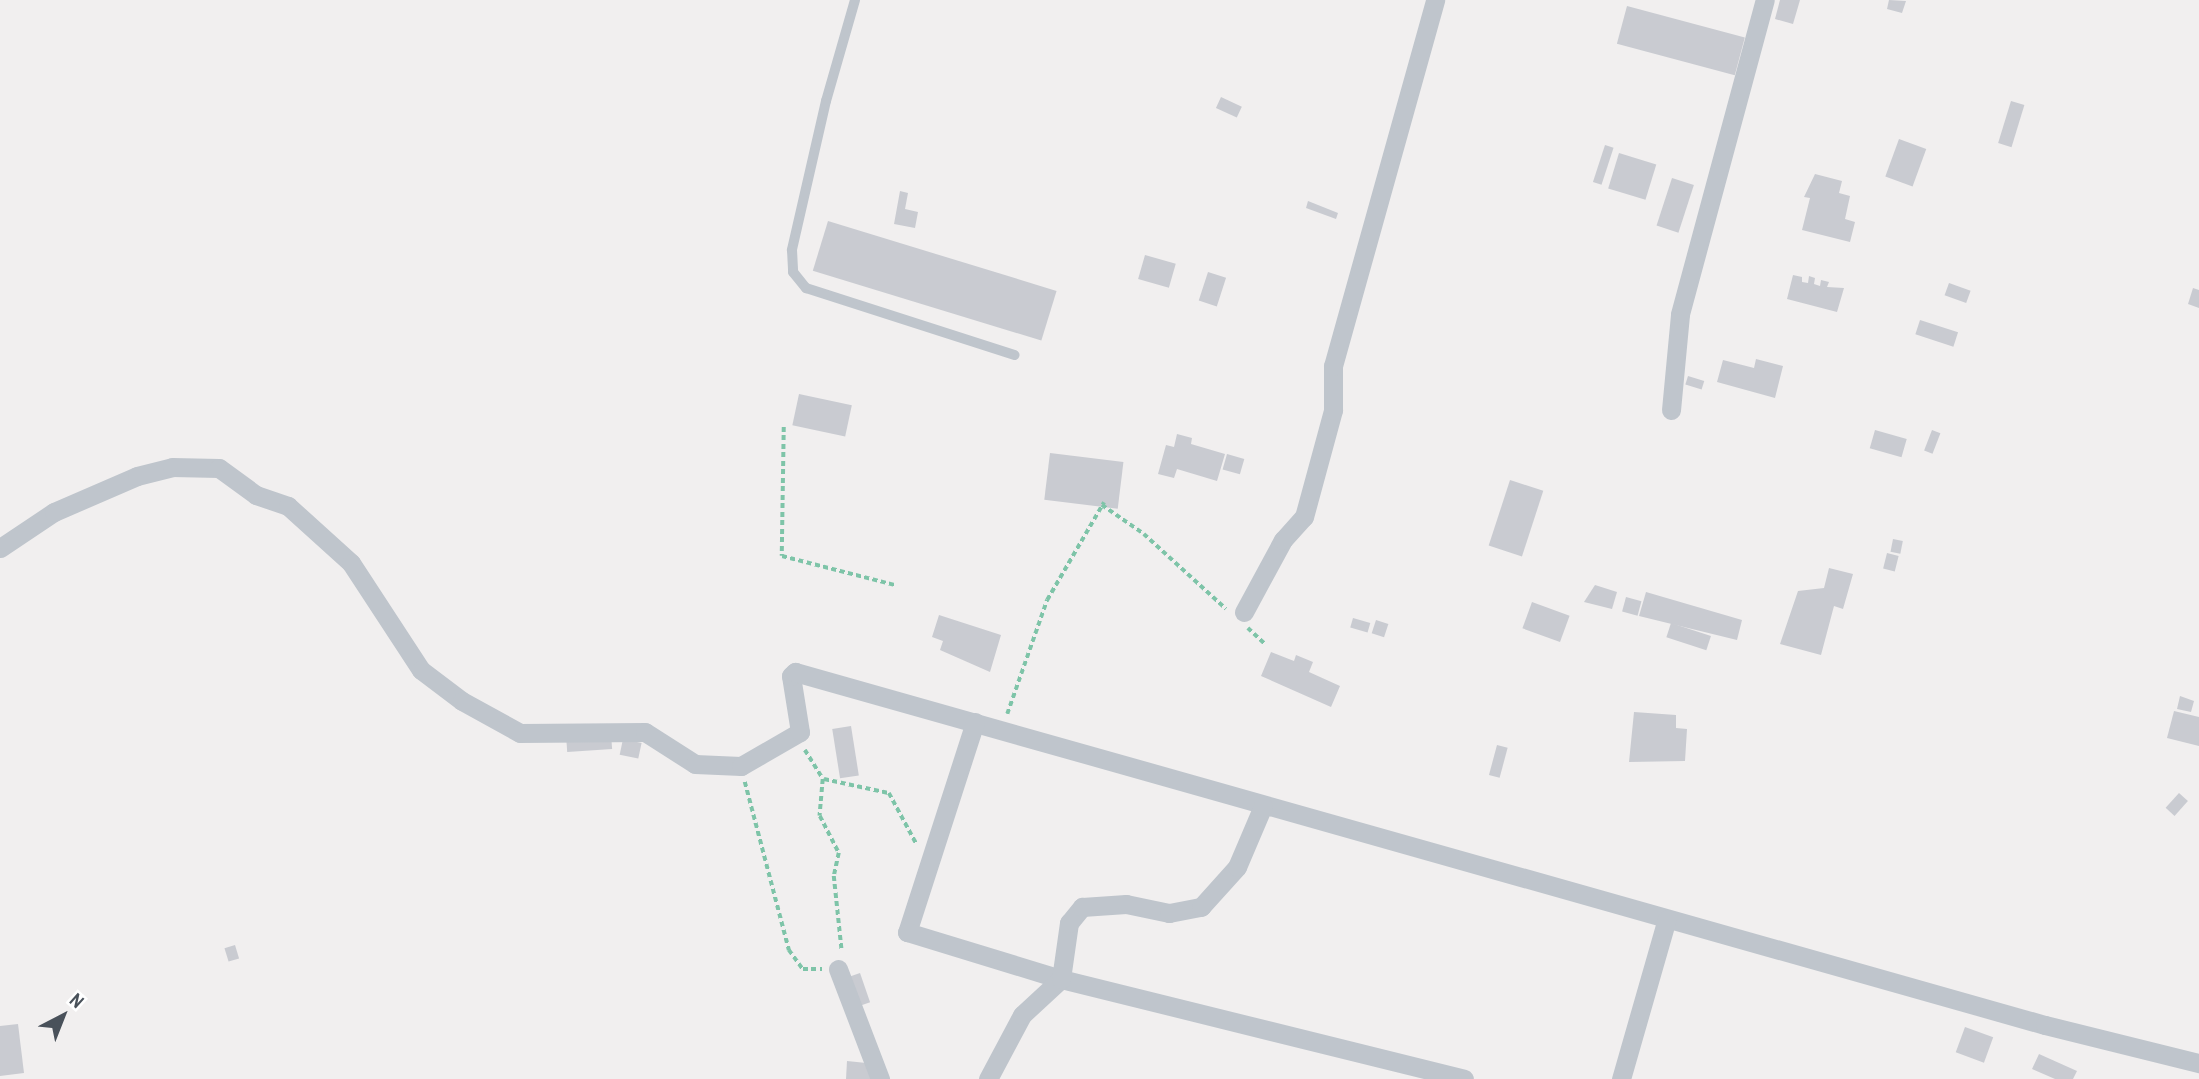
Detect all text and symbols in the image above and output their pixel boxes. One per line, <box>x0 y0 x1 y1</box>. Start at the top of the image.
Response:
north arrow <box>28 981 98 1051</box>
text: N <box>64 987 90 1014</box>

